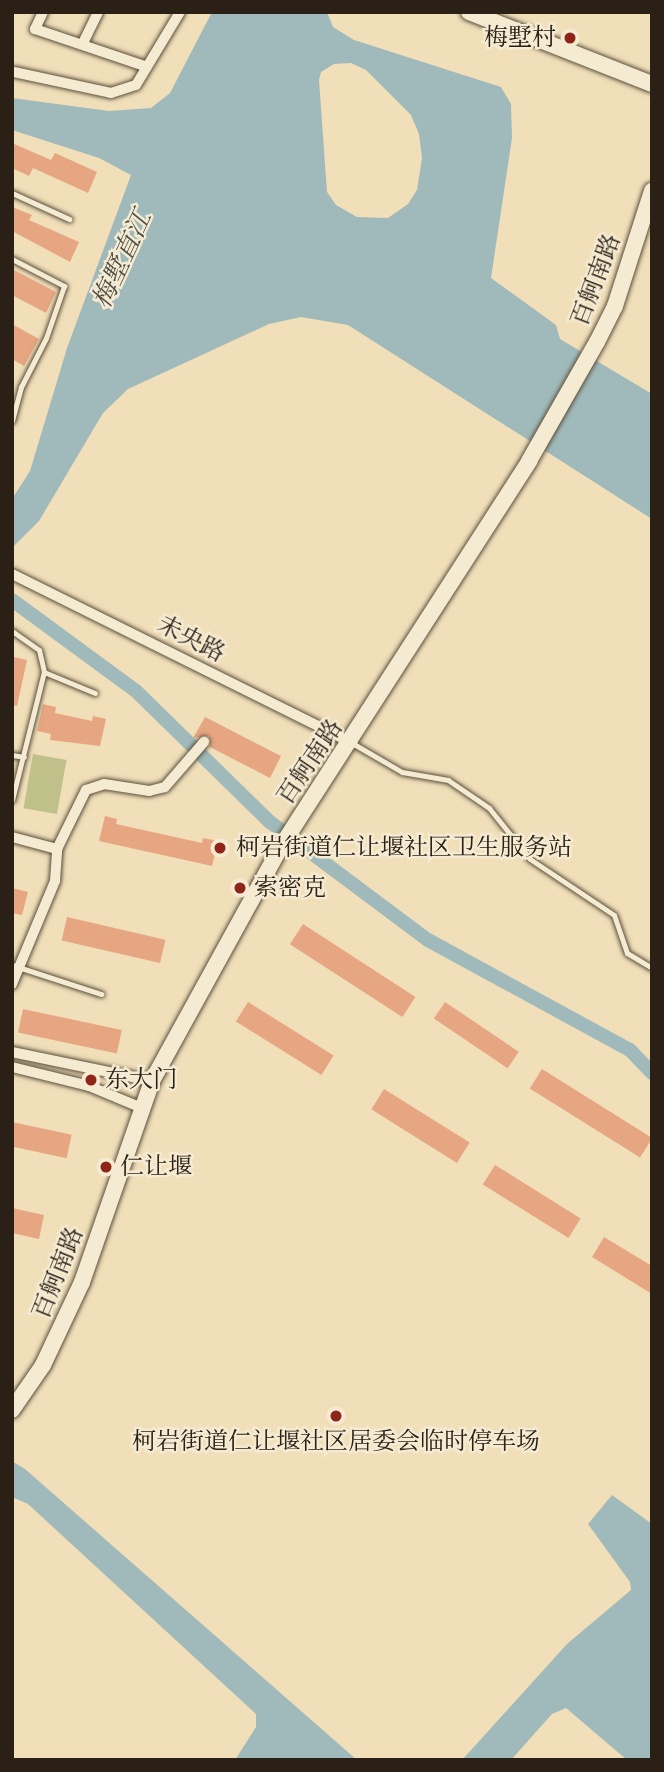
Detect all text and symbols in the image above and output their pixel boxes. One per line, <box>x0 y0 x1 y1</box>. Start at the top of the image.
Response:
place label: 梅墅村 <box>484 24 556 52</box>
marker: 梅墅村 <box>562 30 578 46</box>
water label: 梅墅直江 <box>87 206 159 314</box>
street label: 百舸南路 <box>565 230 627 330</box>
street label: 未央路 <box>152 610 230 668</box>
street label: 百舸南路 <box>271 714 349 810</box>
place label: 柯岩街道仁让堰社区卫生服务站 <box>236 834 572 862</box>
marker: 柯岩街道仁让堰社区卫生服务站 <box>210 838 230 858</box>
place label: 索密克 <box>254 874 326 902</box>
marker: 索密克 <box>232 880 248 896</box>
place label: 东大门 <box>105 1066 177 1094</box>
marker: 东大门 <box>83 1072 99 1088</box>
place label: 仁让堰 <box>120 1153 192 1181</box>
marker: 仁让堰 <box>98 1159 114 1175</box>
street label: 百舸南路 <box>27 1223 89 1323</box>
marker: 柯岩街道仁让堰社区居委会临时停车场 <box>328 1408 344 1424</box>
place label: 柯岩街道仁让堰社区居委会临时停车场 <box>132 1428 540 1456</box>

